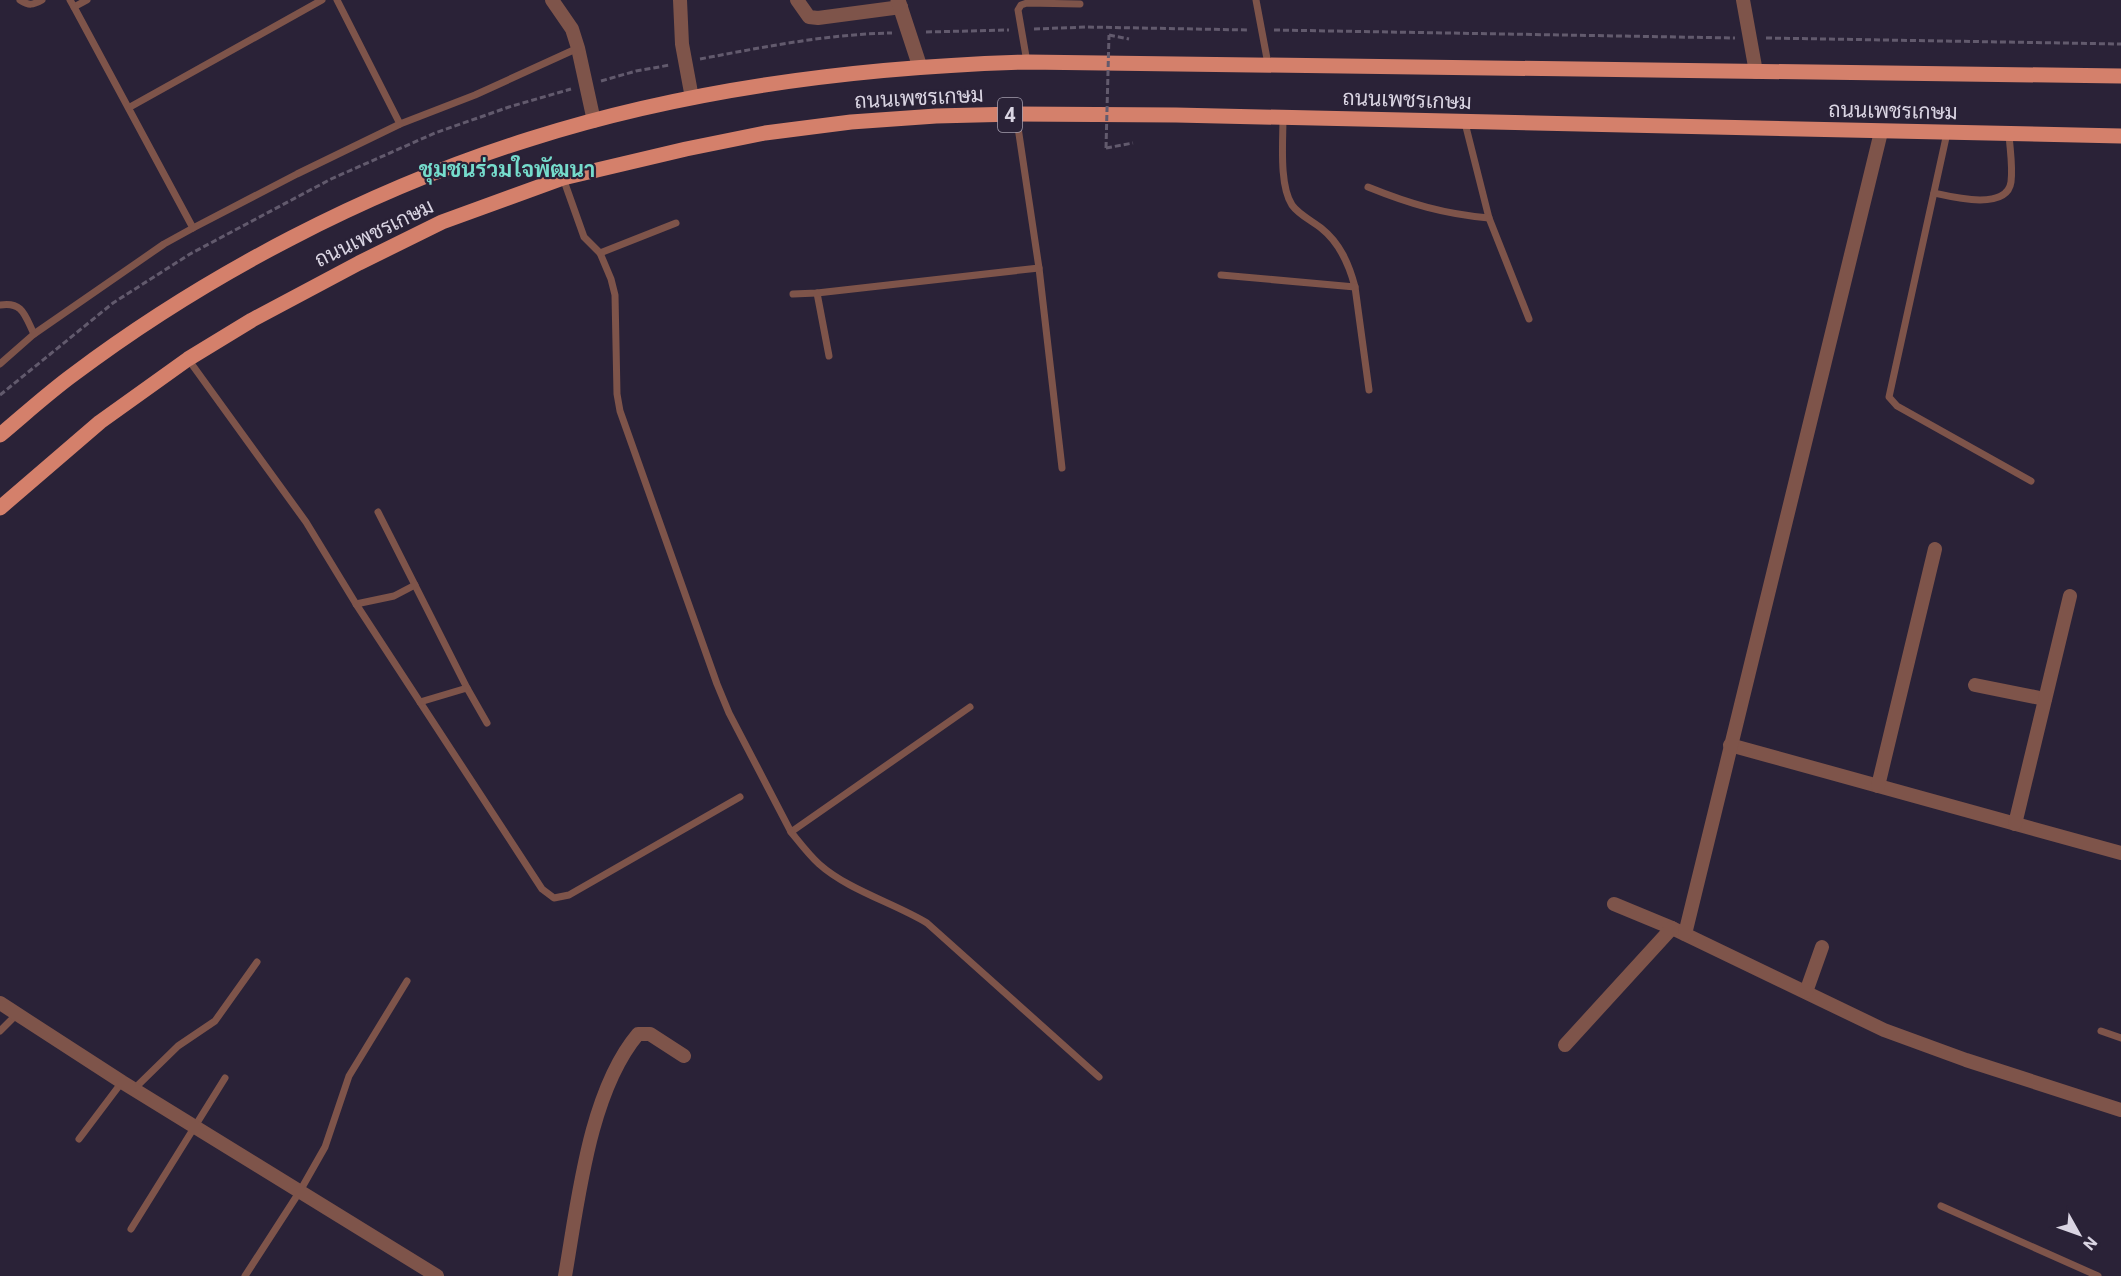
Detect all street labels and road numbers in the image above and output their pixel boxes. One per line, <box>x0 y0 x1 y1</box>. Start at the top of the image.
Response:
street label: ถนนเพชรเกษม <box>854 83 984 113</box>
street label: ถนนเพชรเกษม <box>1342 86 1472 114</box>
road number: 4 <box>998 98 1022 132</box>
street label: ถนนเพชรเกษม <box>1828 98 1958 124</box>
street label: ถนนเพชรเกษม <box>311 194 437 272</box>

